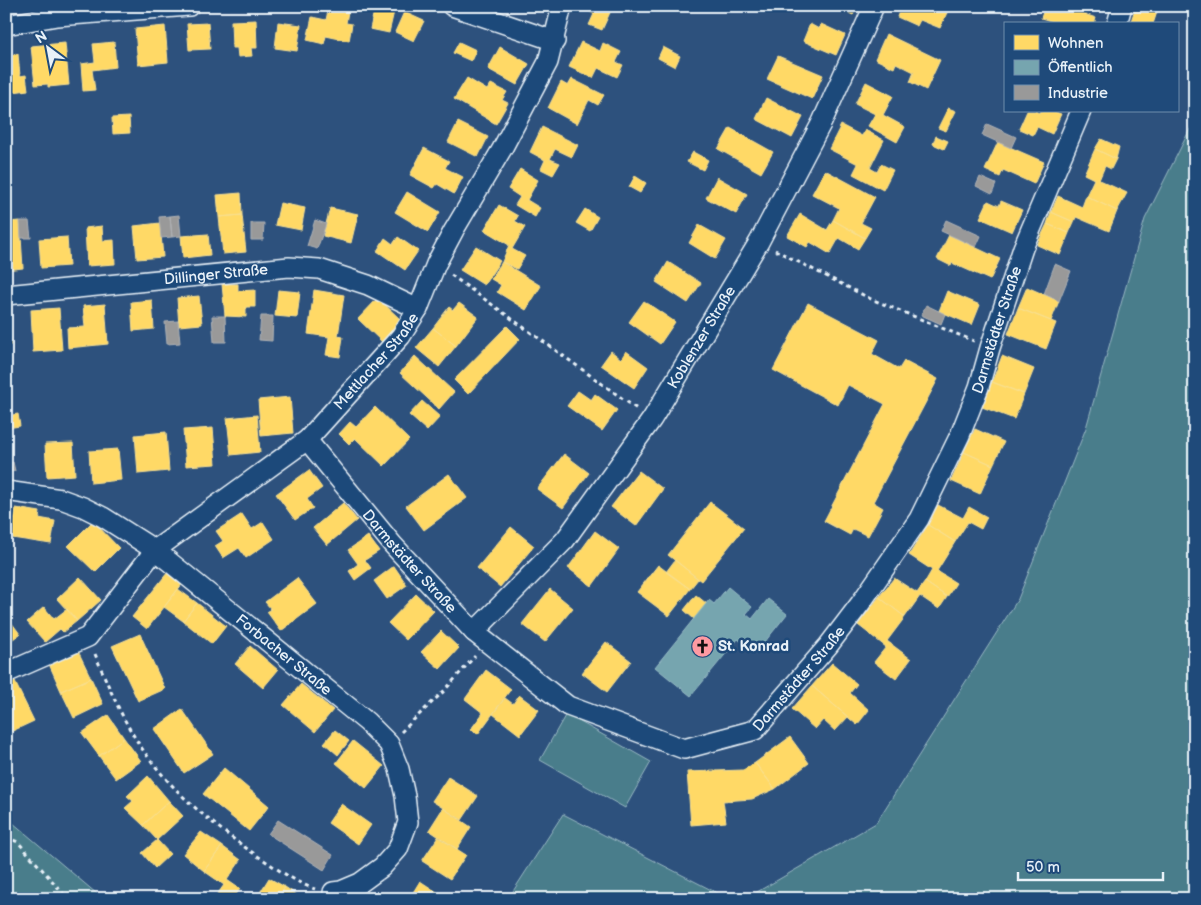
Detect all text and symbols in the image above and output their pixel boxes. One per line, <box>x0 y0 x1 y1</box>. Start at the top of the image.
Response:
north arrow <box>22 22 72 72</box>
legend <box>1004 22 1178 112</box>
text: N <box>32 27 50 47</box>
text: Wohnen <box>1048 34 1103 53</box>
text: Öffentlich <box>1048 58 1113 77</box>
text: Industrie <box>1048 84 1108 103</box>
street label: Dillinger Straße <box>163 260 269 289</box>
street label: Darmstädter Straße <box>968 264 1026 396</box>
street label: Koblenzer Straße <box>663 282 740 392</box>
street label: Mettlacher Straße <box>330 309 423 414</box>
street label: Darmstädter Straße <box>358 506 461 617</box>
street label: Forbacher Straße <box>232 610 336 699</box>
street label: Darmstädter Straße <box>749 622 849 735</box>
church icon: St. Konrad <box>690 634 714 658</box>
place label: St. Konrad <box>718 637 789 656</box>
scale bar <box>1018 850 1164 882</box>
text: 50 m <box>1026 858 1060 877</box>

